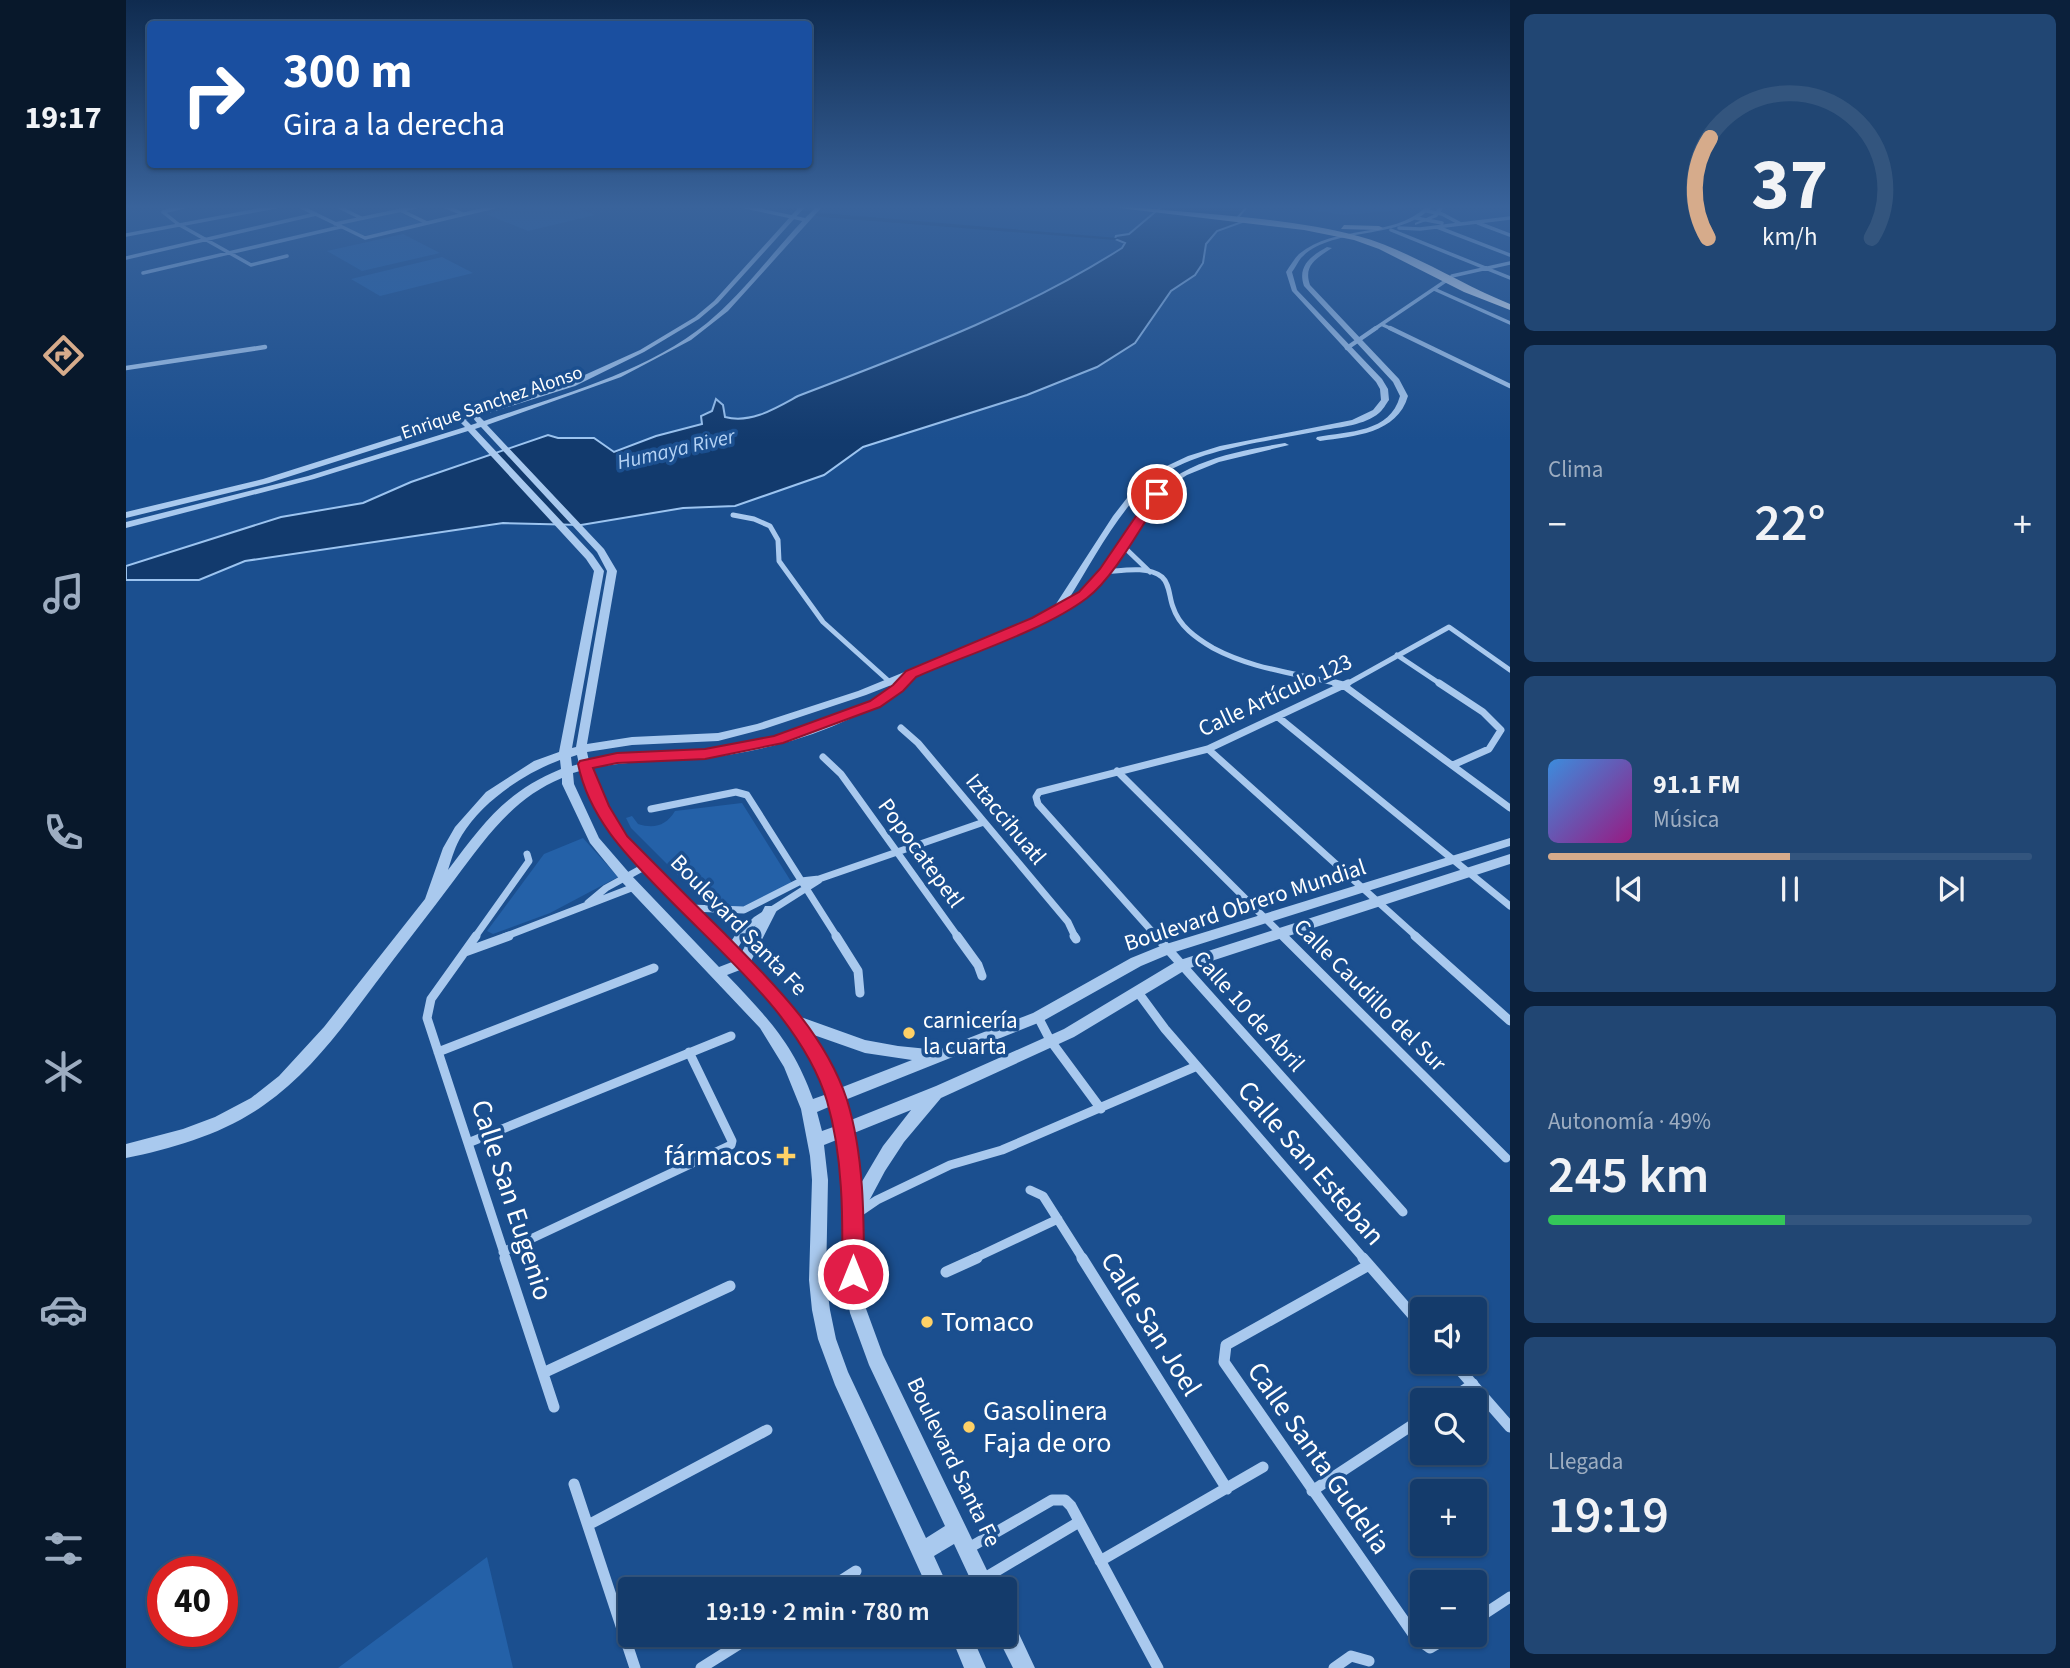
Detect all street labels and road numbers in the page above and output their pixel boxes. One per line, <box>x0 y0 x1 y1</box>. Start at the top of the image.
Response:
street label: Enrique Sanchez Alonso <box>398 359 586 447</box>
street label: Calle Artículo 123 <box>1193 645 1357 745</box>
street label: Iztaccihuatl <box>958 766 1054 872</box>
street label: Popocatepetl <box>870 791 972 915</box>
street label: Boulevard Santa Fe <box>663 847 815 1003</box>
street label: Boulevard Obrero Mundial <box>1120 850 1370 960</box>
street label: Calle Caudillo del Sur <box>1286 911 1455 1080</box>
street label: Calle 10 de Abril <box>1185 943 1313 1079</box>
street label: Calle San Esteban <box>1228 1072 1394 1254</box>
street label: Calle San Eugenio <box>461 1095 563 1305</box>
street label: Calle San Joel <box>1091 1244 1211 1404</box>
street label: Calle Santa Gudelia <box>1238 1354 1400 1562</box>
street label: Boulevard Santa Fe <box>899 1372 1009 1552</box>

